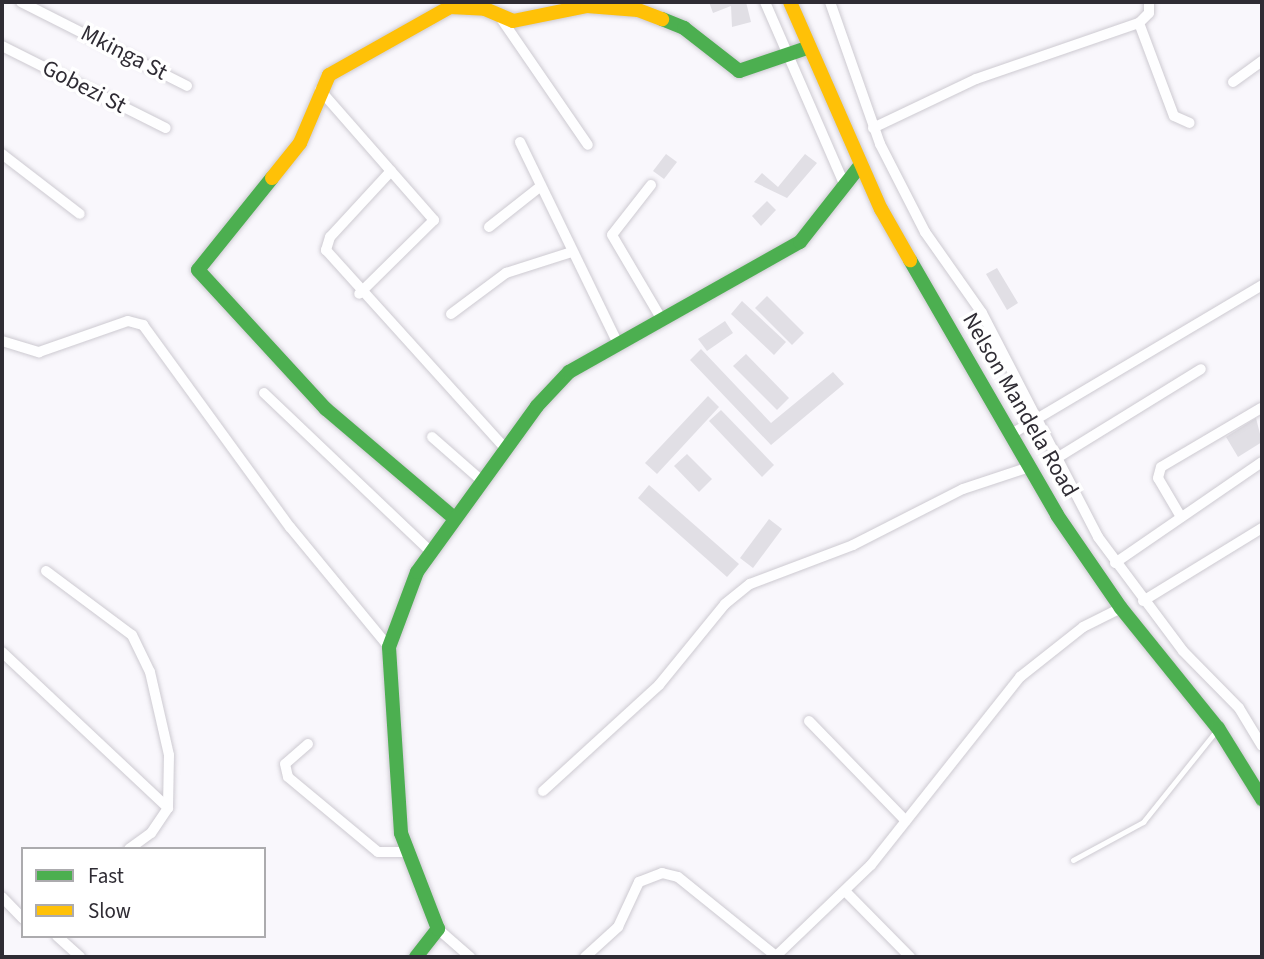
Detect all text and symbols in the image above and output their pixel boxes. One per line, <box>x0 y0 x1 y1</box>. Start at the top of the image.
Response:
street label: Mkinga St <box>76 20 172 86</box>
street label: Gobezi St <box>37 54 131 120</box>
street label: Nelson Mandela Road <box>956 308 1084 502</box>
legend <box>21 847 266 938</box>
text: Fast <box>88 861 124 891</box>
text: Slow <box>88 896 131 926</box>

